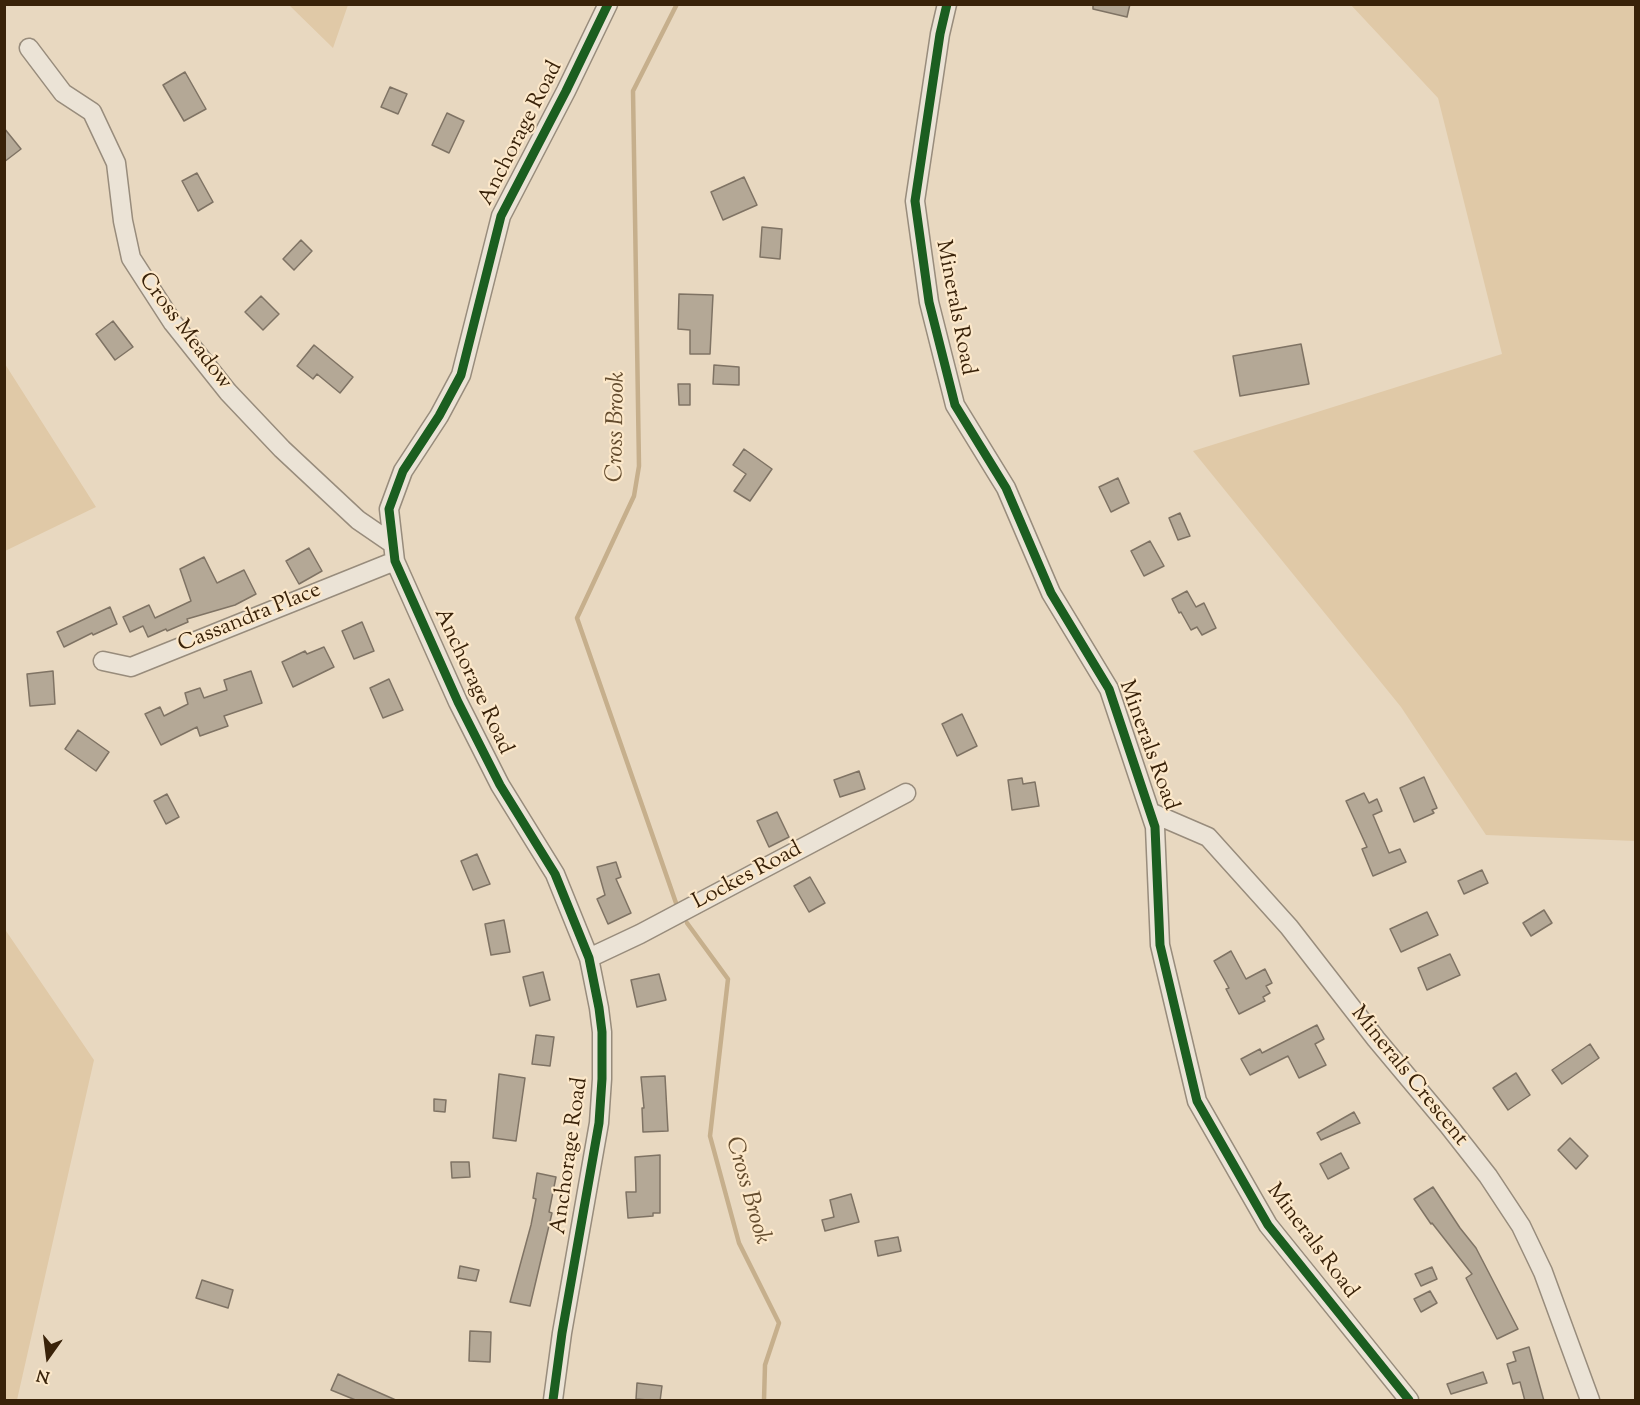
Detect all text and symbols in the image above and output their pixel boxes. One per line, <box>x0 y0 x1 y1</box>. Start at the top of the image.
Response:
street label: Anchorage Road <box>474 57 570 211</box>
street label: Minerals Road <box>928 238 980 378</box>
street label: Cross Meadow <box>131 268 237 396</box>
water label: Cross Brook <box>603 371 633 483</box>
street label: Cassandra Place <box>175 578 325 660</box>
street label: Anchorage Road <box>427 605 517 759</box>
street label: Minerals Road <box>1111 677 1183 815</box>
street label: Lockes Road <box>689 837 807 917</box>
street label: Minerals Crescent <box>1343 1002 1473 1152</box>
street label: Anchorage Road <box>547 1076 595 1236</box>
water label: Cross Brook <box>717 1134 775 1248</box>
street label: Minerals Road <box>1259 1179 1363 1305</box>
north arrow <box>18 1327 78 1387</box>
text: N <box>35 1362 53 1388</box>

